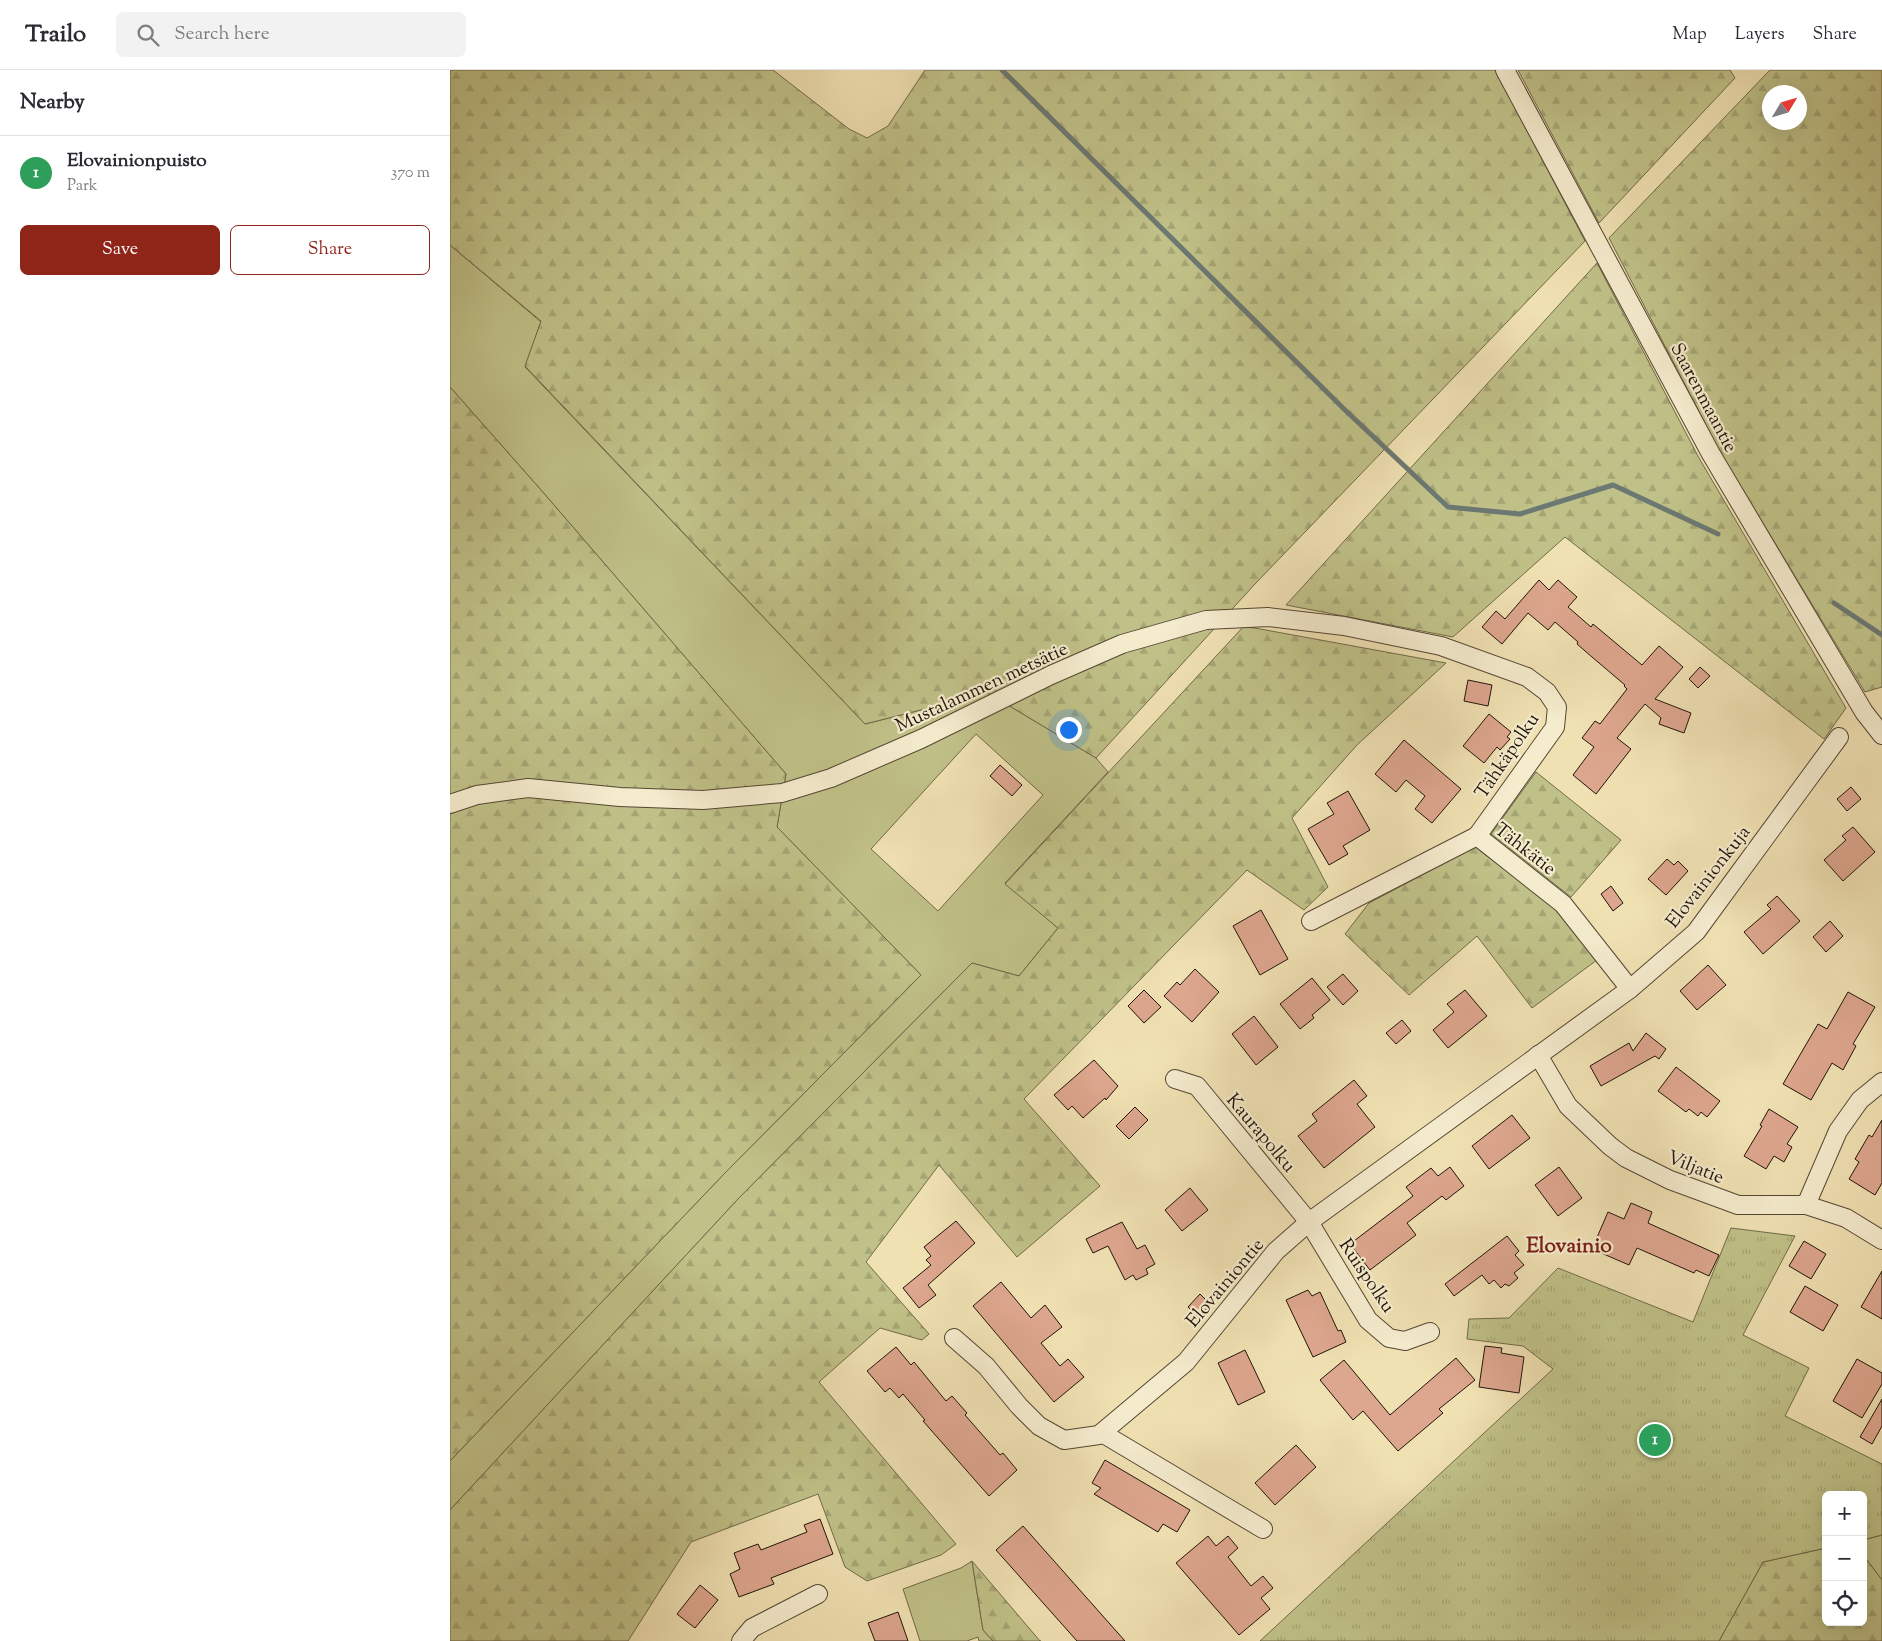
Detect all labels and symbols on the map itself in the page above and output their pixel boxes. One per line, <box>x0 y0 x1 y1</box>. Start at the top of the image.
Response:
north arrow <box>1762 85 1807 130</box>
street label: Saarenmaantie <box>1663 339 1743 458</box>
street label: Mustalammen metsätie <box>891 636 1073 740</box>
street label: Tähkäpolku <box>1469 708 1547 805</box>
your location <box>1056 717 1082 743</box>
street label: Tähkätie <box>1488 817 1561 883</box>
street label: Elovainionkuja <box>1660 820 1758 935</box>
street label: Kaurapolku <box>1219 1088 1301 1179</box>
street label: Viljatie <box>1663 1145 1728 1192</box>
district label: Elovainio <box>1526 1232 1612 1262</box>
street label: Elovainiontie <box>1180 1233 1271 1334</box>
street label: Ruispolku <box>1331 1234 1401 1319</box>
pin: 1 <box>1639 1421 1671 1459</box>

